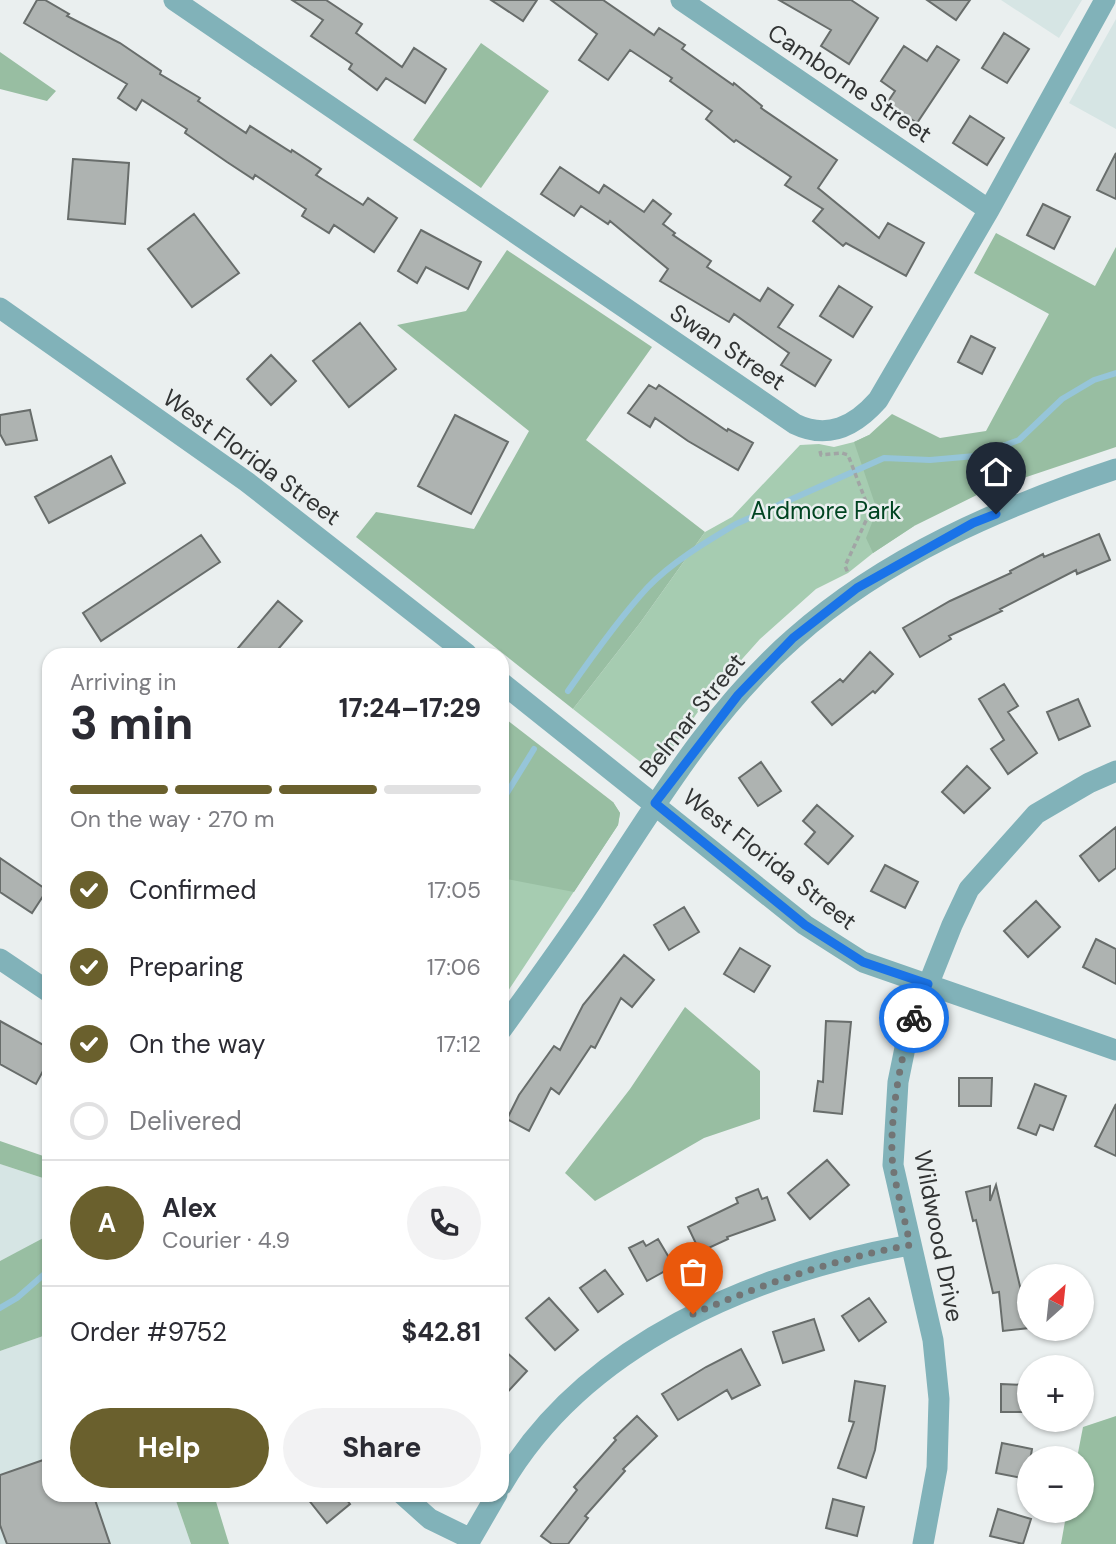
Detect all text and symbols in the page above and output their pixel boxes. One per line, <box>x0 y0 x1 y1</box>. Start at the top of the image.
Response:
street label: Camborne Street <box>762 17 938 149</box>
street label: Swan Street <box>664 297 792 397</box>
street label: West Florida Street <box>157 382 347 532</box>
pin <box>966 442 1026 514</box>
icon: home <box>977 453 1015 491</box>
park label: Ardmore Park <box>751 495 901 526</box>
street label: Belmar Street <box>632 646 752 784</box>
text: Arriving in <box>70 667 176 697</box>
text: 17:24–17:29 <box>339 691 481 725</box>
text: 3 min <box>70 693 193 753</box>
street label: West Florida Street <box>677 781 863 937</box>
text: On the way · 270 m <box>70 804 275 834</box>
icon: check <box>70 871 108 909</box>
text: Confirmed <box>129 873 256 907</box>
text: 17:05 <box>427 875 481 905</box>
icon: check <box>70 948 108 986</box>
text: Preparing <box>129 950 244 984</box>
text: 17:06 <box>427 952 481 982</box>
courier <box>879 983 949 1053</box>
icon: bike <box>895 999 933 1037</box>
icon: check <box>70 1025 108 1063</box>
text: On the way <box>129 1027 265 1061</box>
text: 17:12 <box>436 1029 481 1059</box>
text: Delivered <box>129 1104 242 1138</box>
street label: Wildwood Drive <box>907 1148 971 1324</box>
button: phone <box>407 1186 481 1260</box>
text: Alex <box>162 1191 217 1225</box>
text: A <box>98 1206 116 1240</box>
text: Courier · 4.9 <box>162 1225 290 1255</box>
pin <box>663 1242 723 1314</box>
icon: bag <box>674 1253 712 1291</box>
north arrow <box>1017 1264 1094 1340</box>
map controls <box>1017 1264 1094 1523</box>
text: Order #9752 <box>70 1315 227 1349</box>
text: $42.81 <box>401 1315 481 1349</box>
button: + <box>1017 1355 1094 1432</box>
button: Help <box>70 1408 269 1488</box>
button: Share <box>283 1408 481 1488</box>
button: − <box>1017 1446 1094 1523</box>

